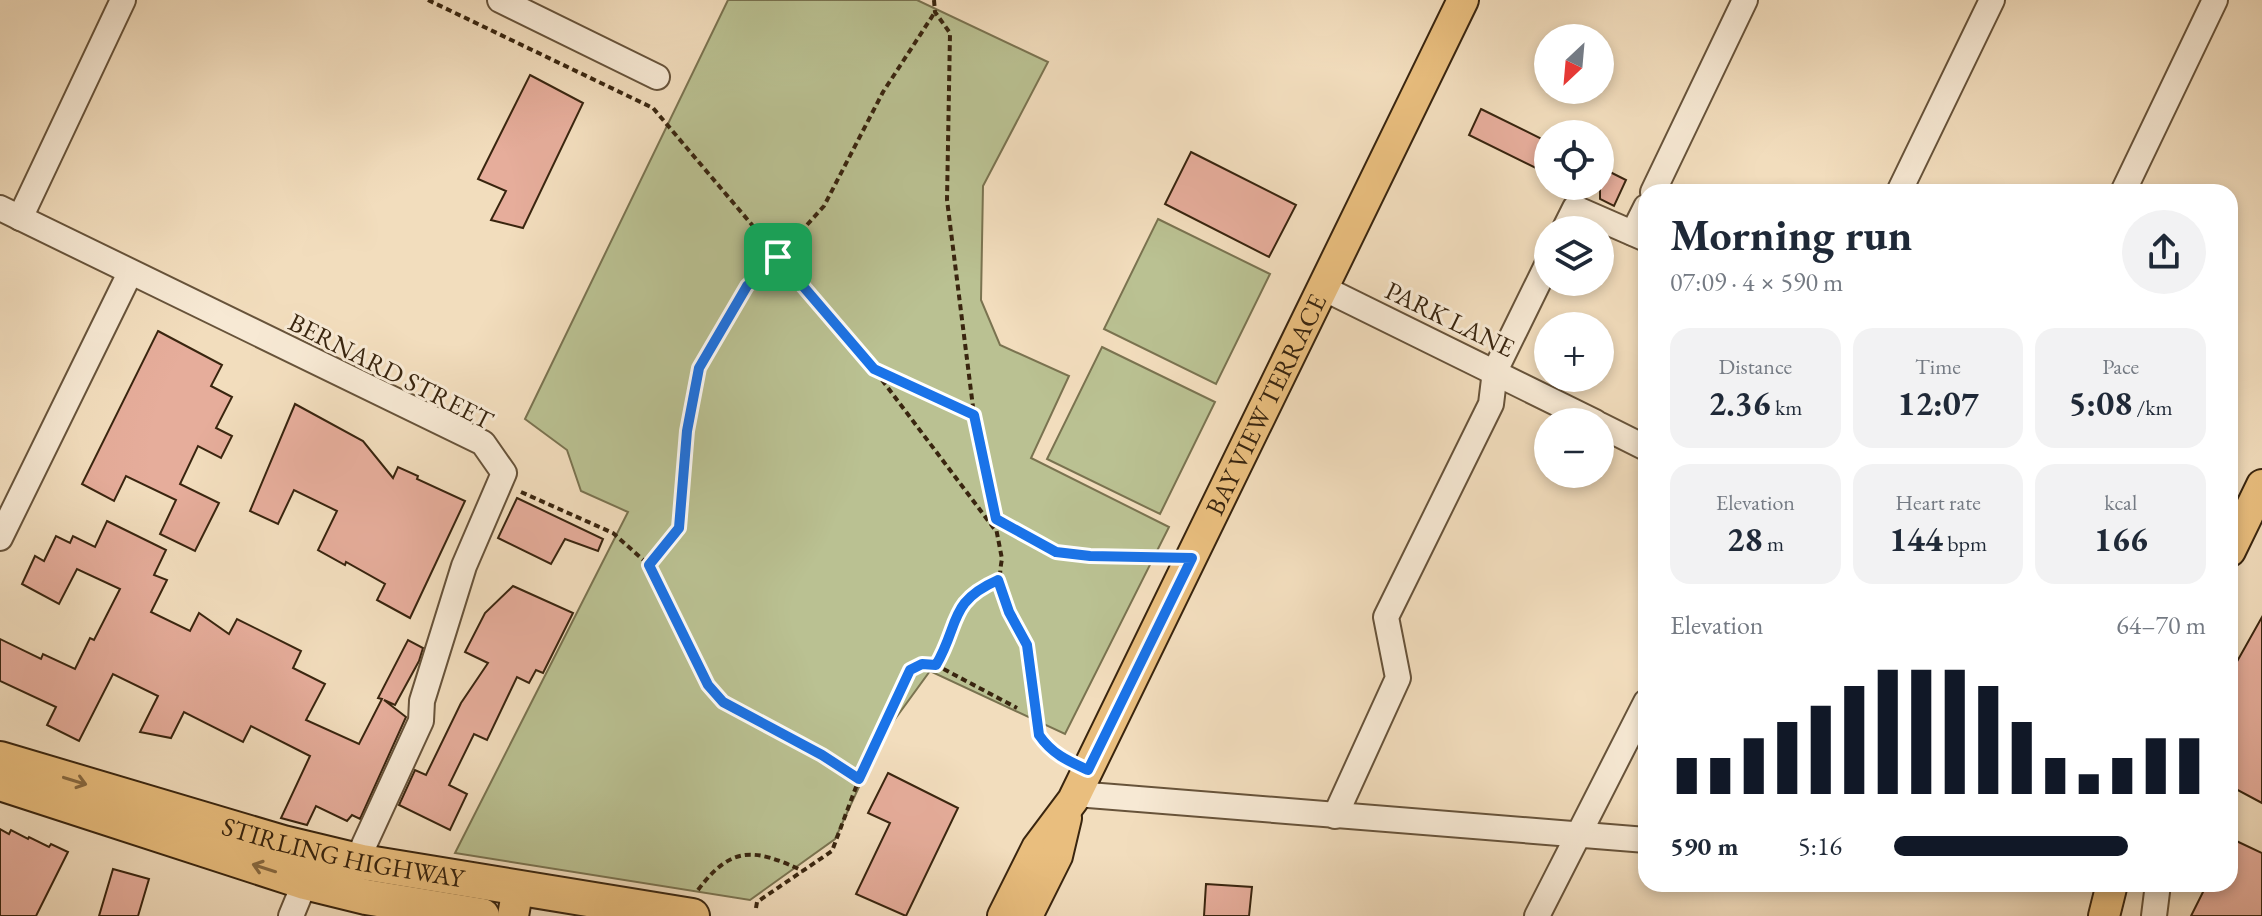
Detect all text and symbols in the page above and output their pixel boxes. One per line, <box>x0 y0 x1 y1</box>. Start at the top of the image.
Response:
north arrow <box>1534 24 1614 104</box>
map controls <box>1534 24 1614 488</box>
button: locate <box>1534 120 1614 200</box>
text: Morning run <box>1670 206 1912 263</box>
button: share <box>2122 210 2206 294</box>
button: layers <box>1534 216 1614 296</box>
pin <box>744 223 812 291</box>
icon: arrive <box>756 235 800 279</box>
text: 07:09 · 4 × 590 m <box>1670 265 1843 299</box>
street label: PARK LANE <box>1380 273 1521 365</box>
street label: BAY VIEW TERRACE <box>1197 288 1334 521</box>
street label: BERNARD STREET <box>283 305 500 438</box>
button: + <box>1534 312 1614 392</box>
text: Distance <box>1719 352 1792 381</box>
text: Time <box>1915 352 1961 381</box>
text: Pace <box>2102 352 2139 381</box>
text: 2.36 <box>1708 381 1771 425</box>
text: 12:07 <box>1897 381 1979 425</box>
text: 5:08 <box>2069 381 2132 425</box>
text: km <box>1771 393 1802 422</box>
text: /km <box>2132 393 2173 422</box>
button: − <box>1534 408 1614 488</box>
text: Elevation <box>1716 488 1795 517</box>
text: Heart rate <box>1895 488 1981 517</box>
text: kcal <box>2104 488 2137 517</box>
text: 28 <box>1727 517 1763 561</box>
text: 144 <box>1889 517 1943 561</box>
text: 166 <box>2094 517 2148 561</box>
text: m <box>1763 529 1784 558</box>
text: bpm <box>1943 529 1987 558</box>
text: Elevation <box>1670 608 1764 642</box>
text: 64–70 m <box>2116 608 2206 642</box>
one-way arrow <box>61 774 87 789</box>
street label: STIRLING HIGHWAY <box>218 809 468 896</box>
text: 590 m <box>1670 829 1738 863</box>
text: 5:16 <box>1798 829 1842 863</box>
one-way arrow <box>252 860 277 875</box>

